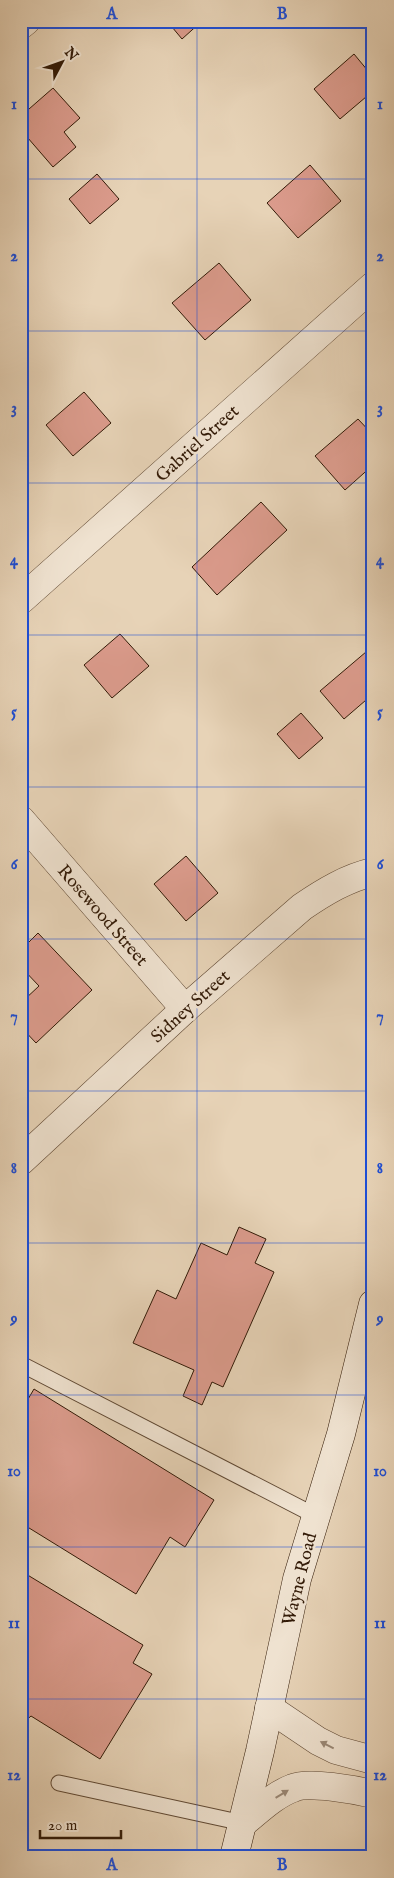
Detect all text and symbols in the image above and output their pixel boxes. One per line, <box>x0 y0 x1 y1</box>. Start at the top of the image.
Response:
text: A <box>106 5 119 25</box>
text: B <box>277 5 288 25</box>
north arrow <box>38 38 88 88</box>
text: N <box>60 43 82 65</box>
text: 1 <box>11 95 17 115</box>
text: 1 <box>377 95 383 115</box>
text: 2 <box>10 247 18 267</box>
text: 2 <box>376 247 384 267</box>
text: 3 <box>11 399 17 419</box>
text: 3 <box>377 399 383 419</box>
street label: Gabriel Street <box>151 400 245 488</box>
text: 4 <box>10 551 19 571</box>
text: 4 <box>376 551 385 571</box>
text: 5 <box>11 703 17 723</box>
text: 5 <box>377 703 383 723</box>
text: 6 <box>11 855 19 875</box>
text: 6 <box>377 855 385 875</box>
street label: Rosewood Street <box>51 860 152 972</box>
street label: Sidney Street <box>147 965 235 1049</box>
text: 7 <box>10 1007 18 1027</box>
text: 7 <box>376 1007 384 1027</box>
text: 8 <box>11 1159 17 1179</box>
text: 8 <box>377 1159 383 1179</box>
text: 9 <box>10 1310 18 1330</box>
text: 9 <box>376 1310 384 1330</box>
text: 10 <box>7 1462 21 1482</box>
text: 10 <box>373 1462 387 1482</box>
street label: Wayne Road <box>278 1530 323 1628</box>
text: 11 <box>8 1614 20 1634</box>
text: 11 <box>374 1614 386 1634</box>
one-way arrow <box>319 1741 334 1749</box>
text: 12 <box>7 1766 21 1786</box>
text: 12 <box>373 1766 387 1786</box>
one-way arrow <box>275 1790 288 1799</box>
scale bar <box>40 1808 121 1840</box>
text: 20 m <box>48 1816 78 1835</box>
text: A <box>106 1856 119 1876</box>
text: B <box>277 1856 288 1876</box>

